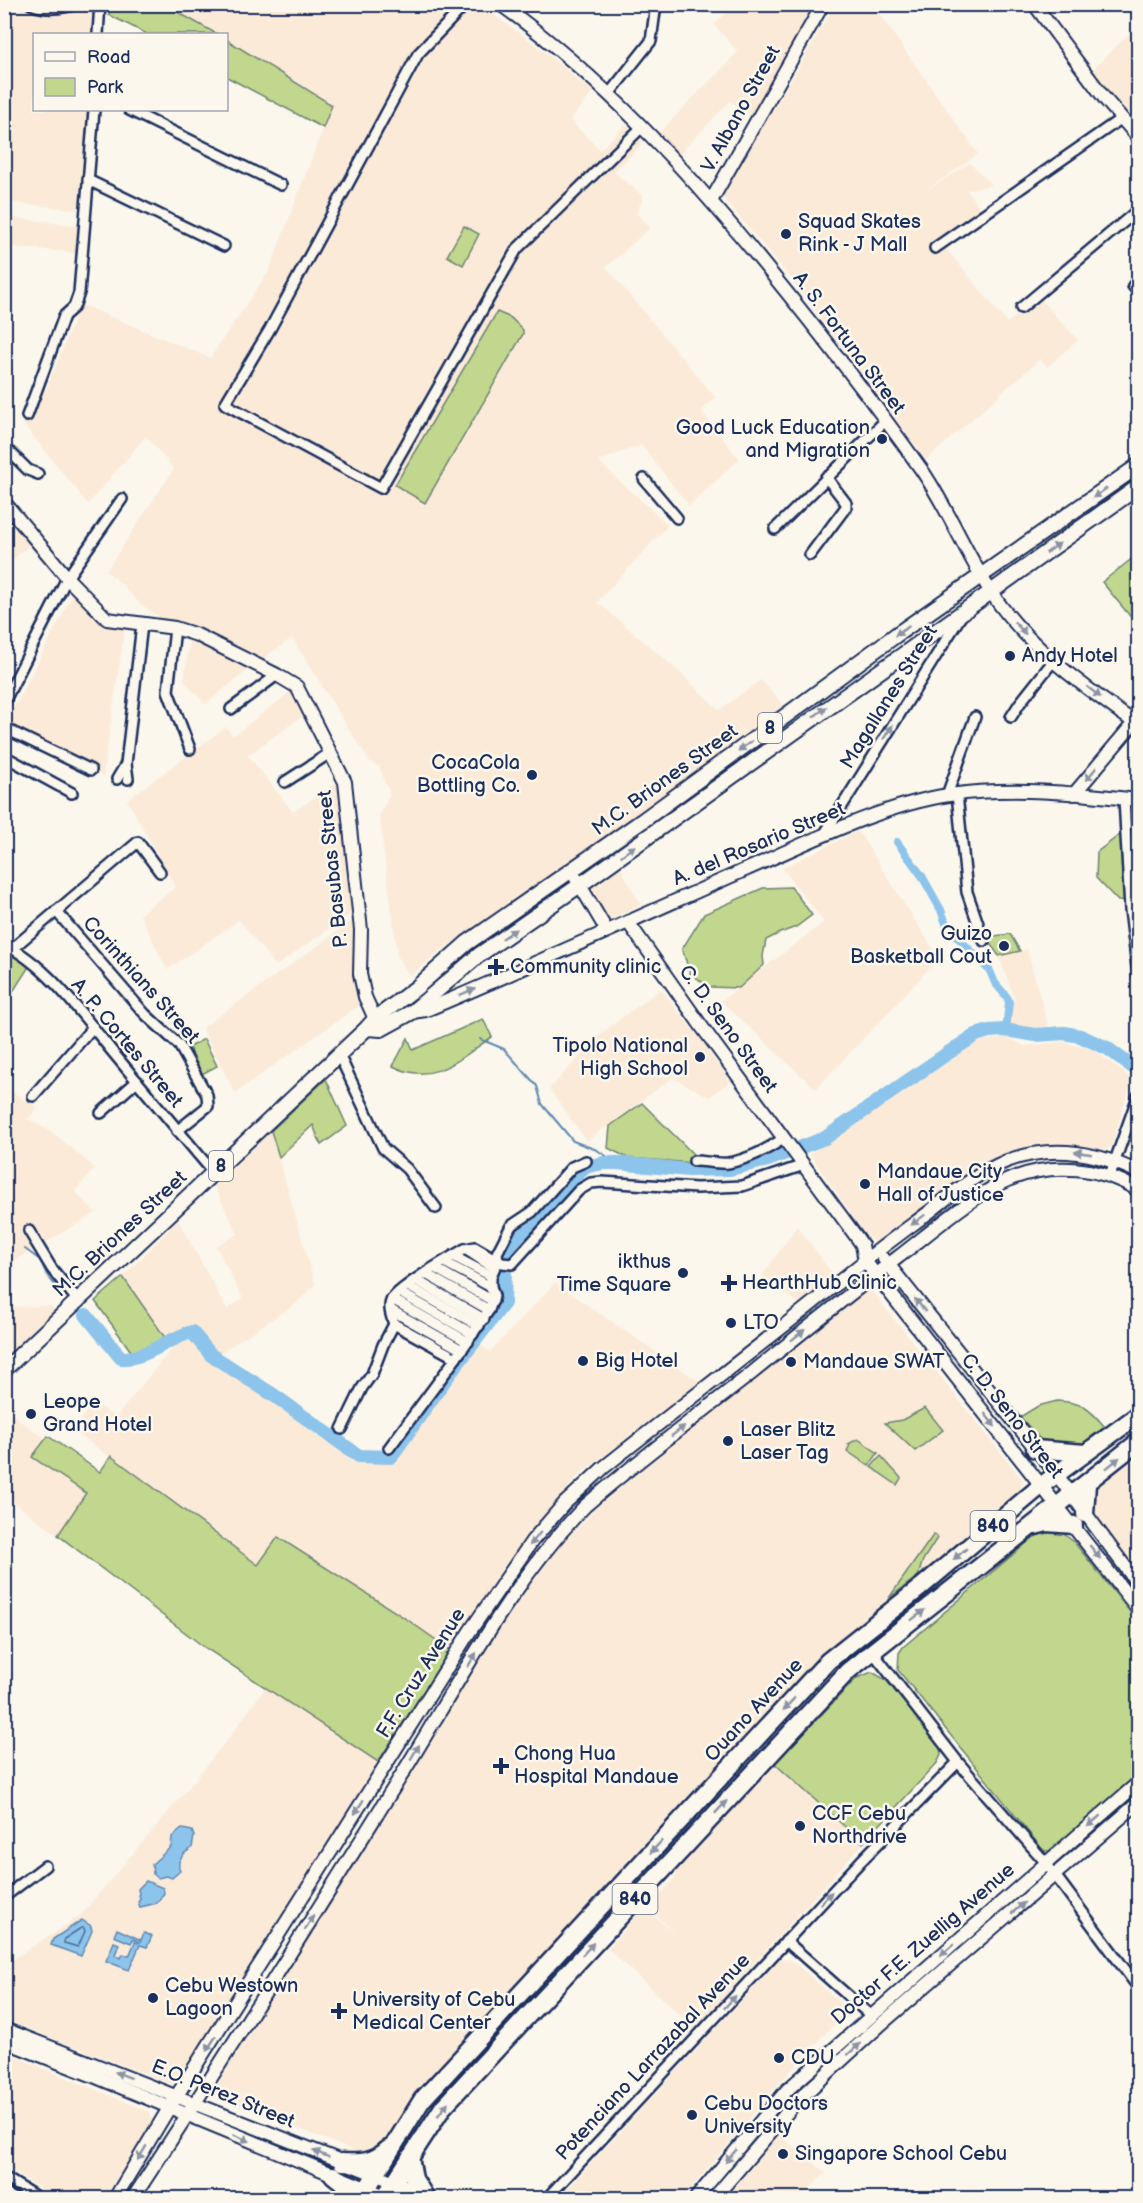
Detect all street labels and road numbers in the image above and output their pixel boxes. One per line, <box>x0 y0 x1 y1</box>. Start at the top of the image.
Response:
street label: V. Albano Street <box>696 41 786 177</box>
street label: A. S. Fortuna Street <box>788 267 910 419</box>
street label: Magallanes Street <box>835 621 943 773</box>
road number: 8 <box>758 713 782 743</box>
street label: M.C. Briones Street <box>587 719 743 841</box>
street label: P. Basubas Street <box>313 789 353 949</box>
street label: A. del Rosario Street <box>669 797 849 891</box>
street label: Corinthians Street <box>78 911 204 1049</box>
street label: C. D. Seno Street <box>674 960 782 1098</box>
street label: A. P. Cortes Street <box>66 973 188 1113</box>
road number: 8 <box>209 1151 233 1181</box>
street label: M.C. Briones Street <box>48 1166 192 1302</box>
street label: C. D. Seno Street <box>956 1349 1068 1483</box>
road number: 840 <box>970 1511 1016 1541</box>
street label: F.F. Cruz Avenue <box>371 1604 471 1742</box>
street label: Ouano Avenue <box>700 1653 808 1767</box>
street label: Doctor F.E. Zuellig Avenue <box>826 1858 1020 2030</box>
road number: 840 <box>612 1884 658 1914</box>
street label: Potenciano Larrazabal Avenue <box>551 1949 755 2165</box>
street label: E.O. Perez Street <box>148 2054 298 2134</box>

